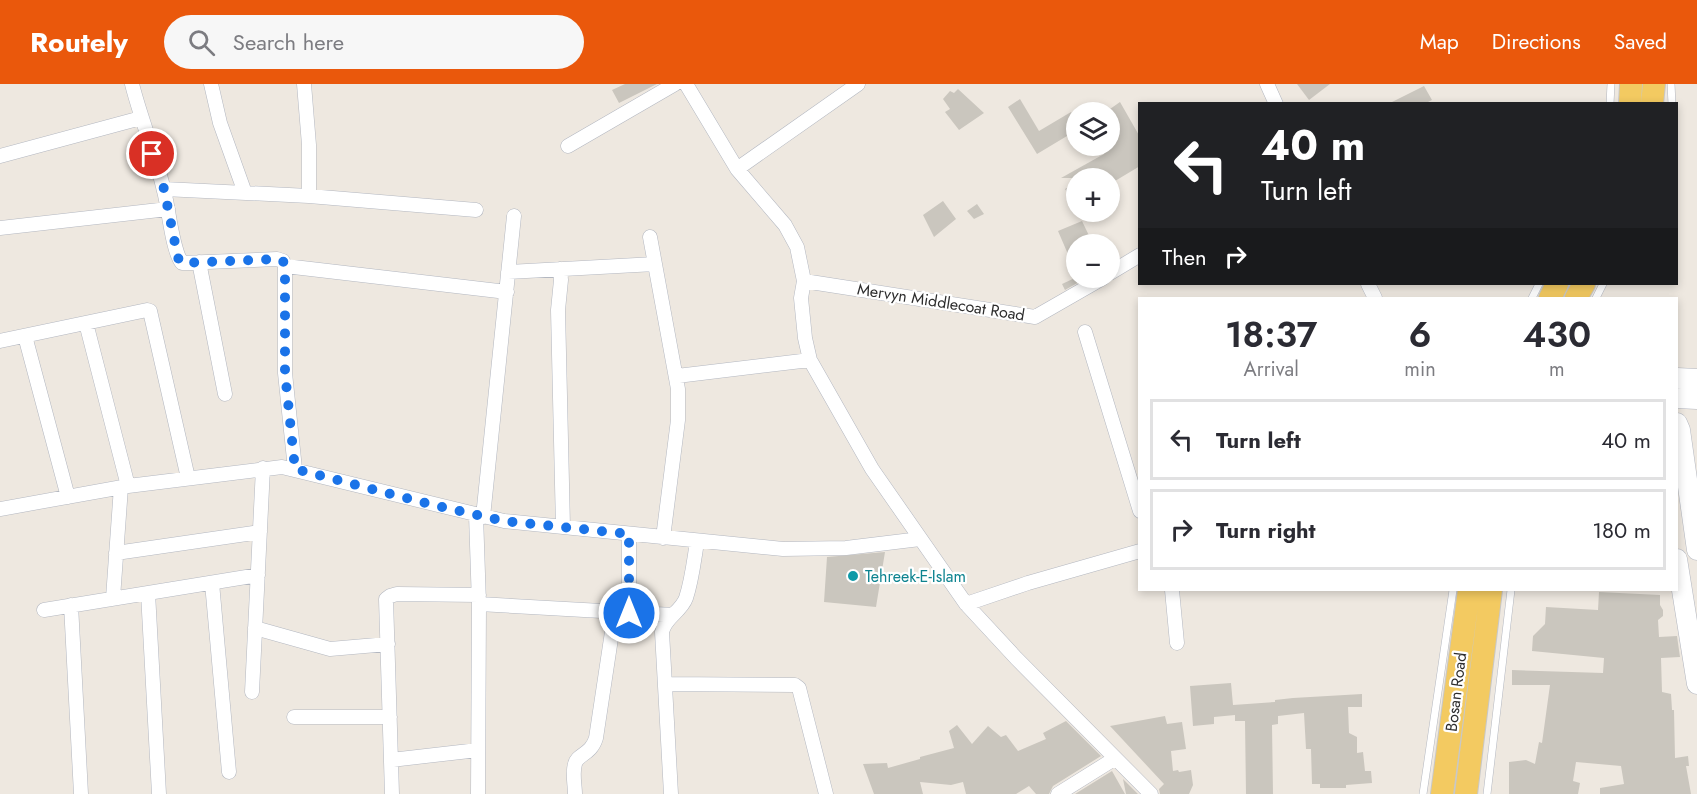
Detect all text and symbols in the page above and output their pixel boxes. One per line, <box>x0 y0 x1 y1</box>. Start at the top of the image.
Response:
search box <box>164 15 584 69</box>
text: Routely <box>30 22 128 63</box>
icon: search <box>185 26 218 59</box>
text: Search here <box>233 26 344 58</box>
text: Map <box>1420 27 1459 57</box>
text: Directions <box>1492 27 1581 57</box>
text: Saved <box>1614 27 1667 57</box>
map controls <box>1066 102 1120 288</box>
button: layers <box>1066 102 1120 156</box>
text: 40 m <box>1261 115 1365 176</box>
icon: left <box>1162 126 1240 204</box>
pin <box>126 128 177 179</box>
icon: arrive <box>135 137 168 170</box>
button: + <box>1066 168 1120 222</box>
text: Turn left <box>1261 171 1351 210</box>
button: − <box>1066 234 1120 288</box>
icon: right <box>1219 240 1252 273</box>
text: Then <box>1162 241 1207 273</box>
street label: Mervyn Middlecoat Road <box>856 277 1026 327</box>
text: 18:37 <box>1225 308 1317 360</box>
text: 6 <box>1408 308 1432 360</box>
text: 430 <box>1523 308 1591 360</box>
text: Arrival <box>1244 355 1299 384</box>
text: min <box>1404 355 1436 384</box>
text: m <box>1549 355 1565 384</box>
icon: left <box>1165 423 1198 456</box>
text: Turn left <box>1216 424 1301 456</box>
text: 40 m <box>1601 424 1651 456</box>
icon: right <box>1165 513 1198 546</box>
text: Turn right <box>1216 514 1316 546</box>
text: 180 m <box>1592 514 1651 546</box>
place label: Tehreek-E-Islam <box>865 565 966 588</box>
marker: Tehreek-E-Islam <box>846 569 860 583</box>
position arrow <box>597 581 661 645</box>
street label: Bosan Road <box>1440 651 1472 733</box>

